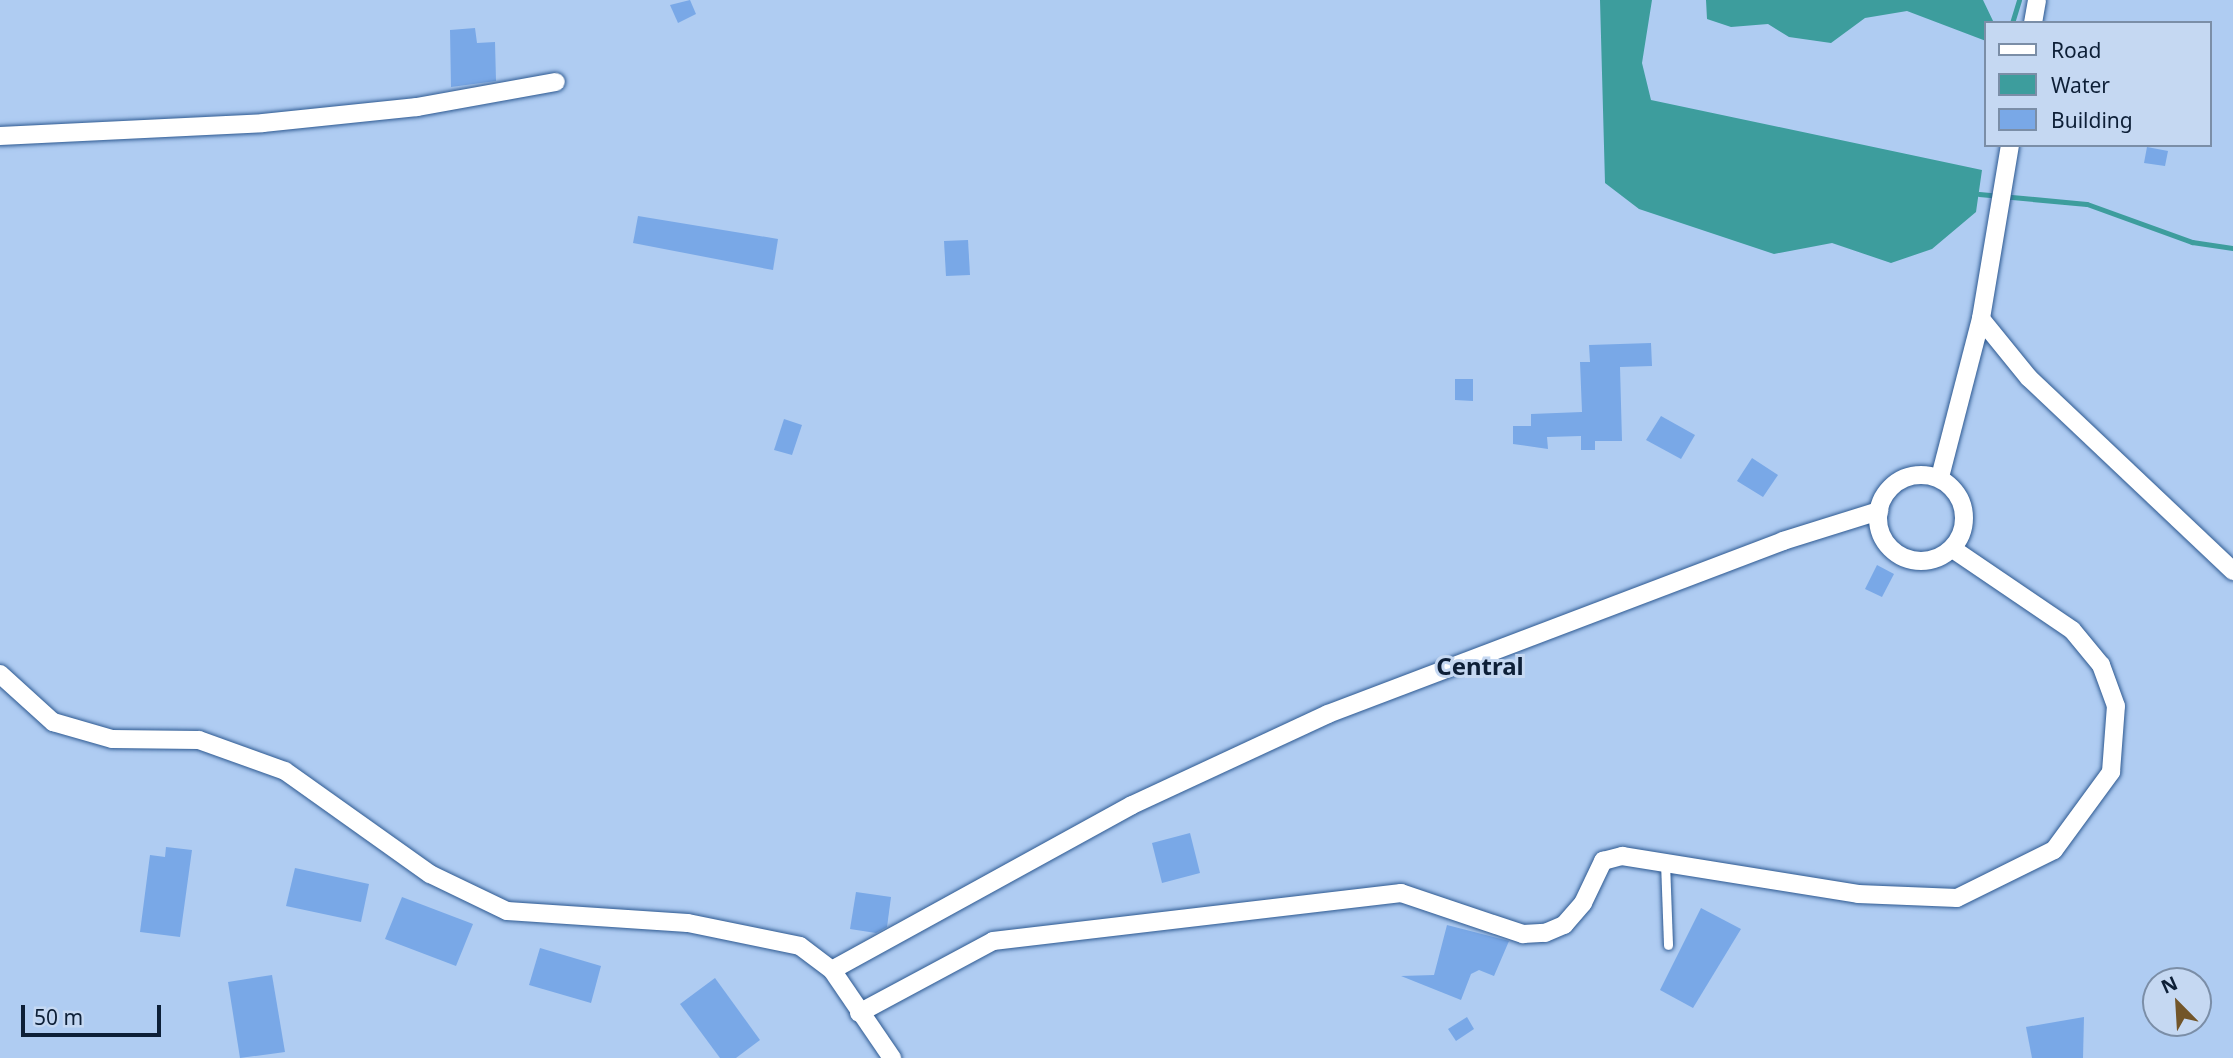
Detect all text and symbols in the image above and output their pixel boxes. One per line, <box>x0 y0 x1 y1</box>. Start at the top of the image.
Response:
legend <box>1984 21 2212 147</box>
text: Road <box>2051 36 2101 64</box>
text: Water <box>2051 71 2110 99</box>
text: Building <box>2051 106 2133 134</box>
district label: Central <box>1436 652 1524 680</box>
north arrow <box>2142 967 2212 1037</box>
text: N <box>2157 970 2182 1000</box>
scale bar <box>24 992 164 1036</box>
text: 50 m <box>34 1003 83 1031</box>

